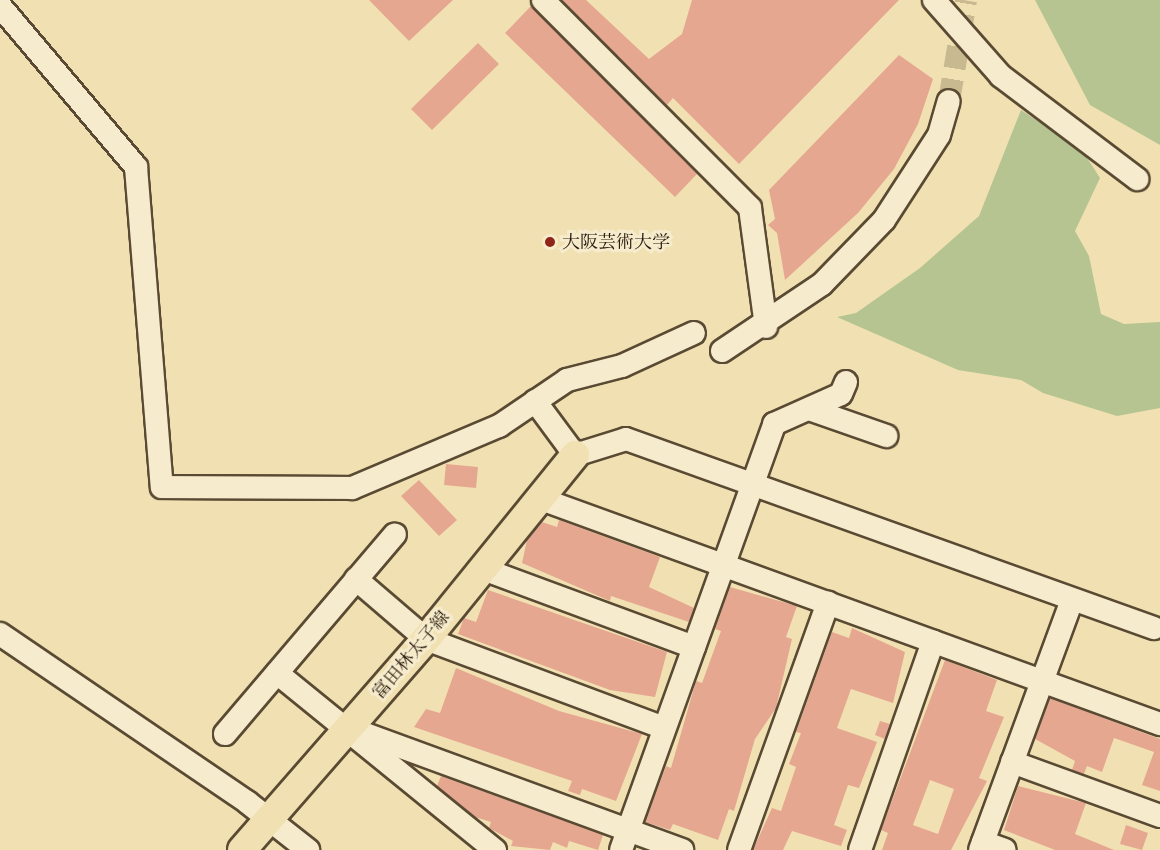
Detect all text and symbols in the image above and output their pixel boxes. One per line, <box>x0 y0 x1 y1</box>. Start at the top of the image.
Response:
place label: 大阪芸術大学 <box>562 231 670 253</box>
marker: 大阪芸術大学 <box>543 235 557 249</box>
street label: 富田林太子線 <box>368 607 454 703</box>

